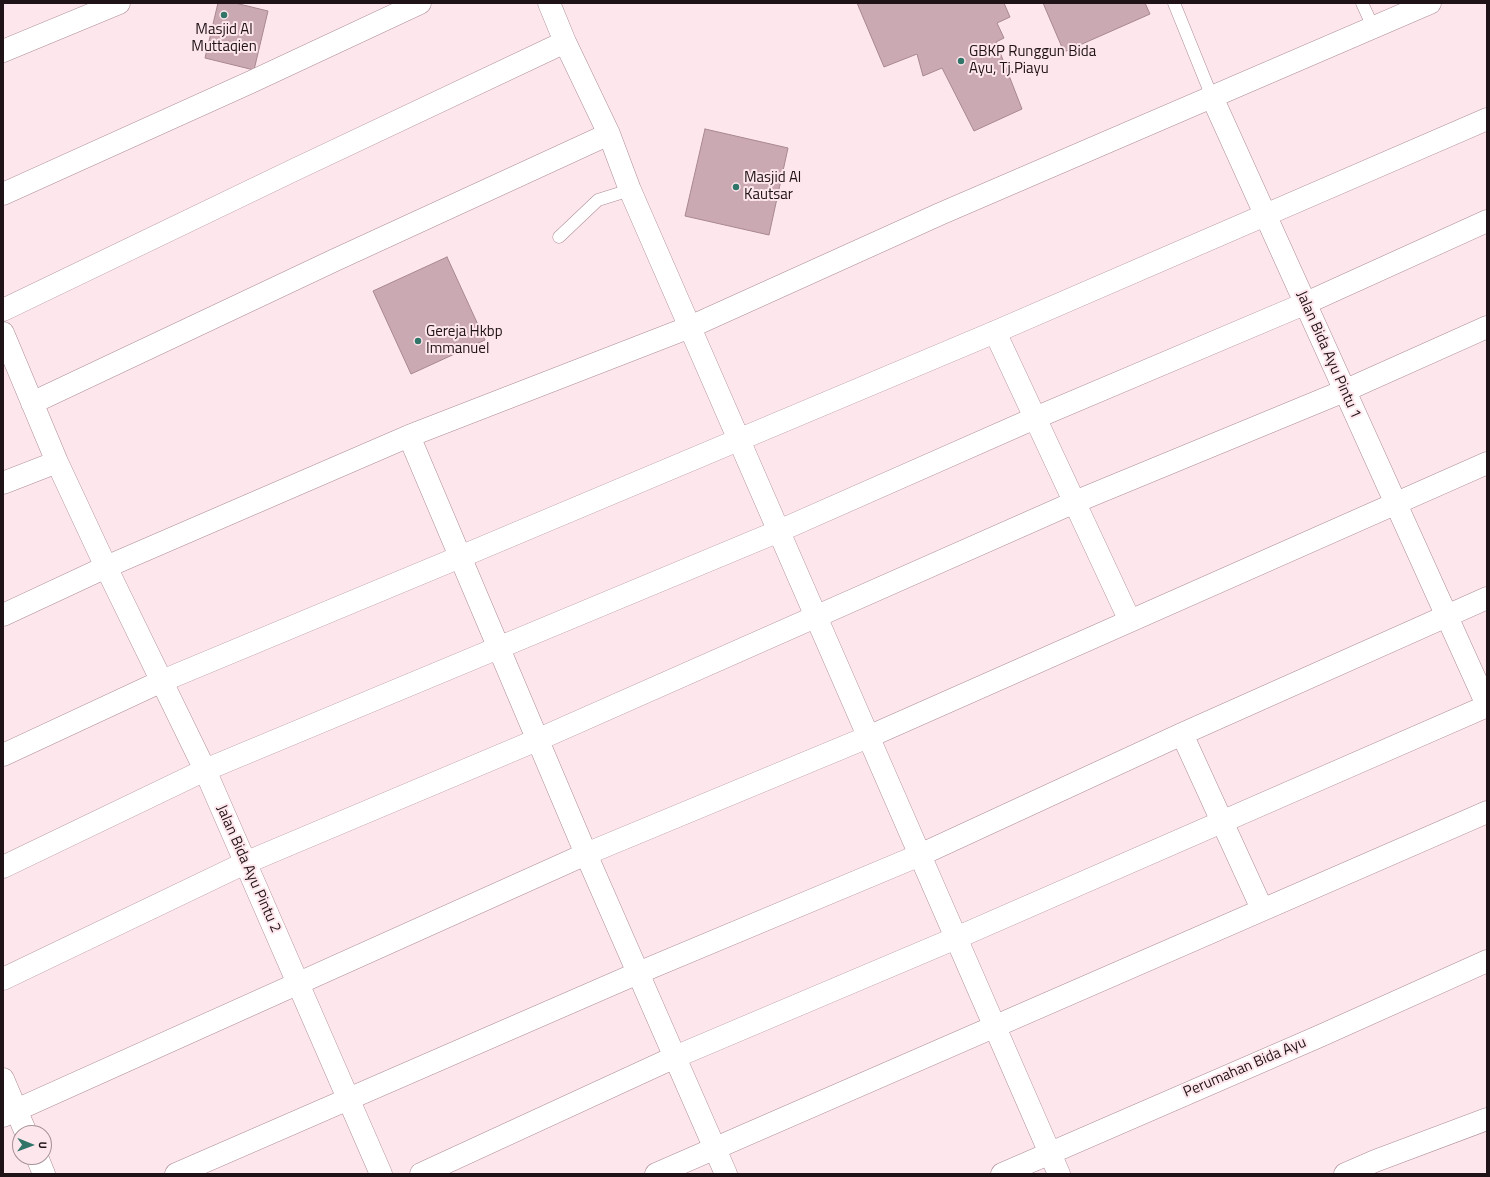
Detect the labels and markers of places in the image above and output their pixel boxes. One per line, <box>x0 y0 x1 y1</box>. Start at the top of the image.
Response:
marker: Masjid Al Muttaqien <box>219 10 229 20</box>
place label: Masjid Al Muttaqien <box>191 21 257 56</box>
place label: GBKP Runggun Bida Ayu, Tj.Piayu <box>969 43 1096 78</box>
marker: GBKP Runggun Bida Ayu, Tj.Piayu <box>956 56 966 66</box>
place label: Masjid Al Kautsar <box>744 169 801 204</box>
marker: Masjid Al Kautsar <box>731 182 741 192</box>
place label: Gereja Hkbp Immanuel <box>426 323 503 358</box>
marker: Gereja Hkbp Immanuel <box>413 336 423 346</box>

